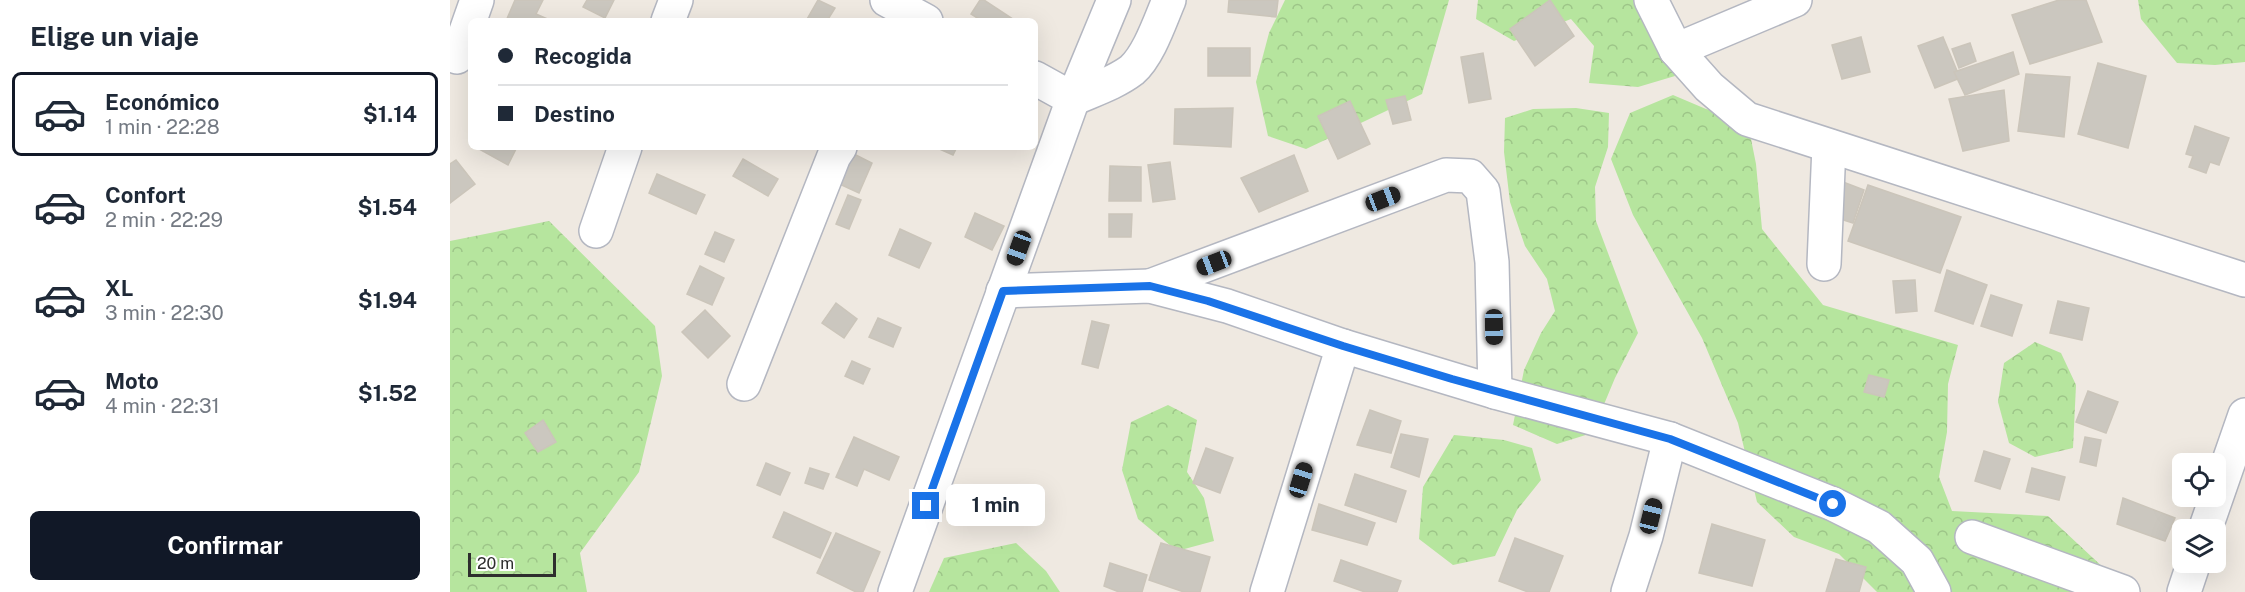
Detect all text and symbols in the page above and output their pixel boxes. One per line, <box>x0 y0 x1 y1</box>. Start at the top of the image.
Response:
text: Elige un viaje <box>30 20 199 52</box>
text: Recogida <box>534 43 632 69</box>
icon: car <box>33 87 87 141</box>
text: Económico <box>105 89 220 115</box>
text: $1.14 <box>363 101 417 127</box>
text: Destino <box>534 101 615 127</box>
text: 1 min · 22:28 <box>105 115 220 139</box>
icon: car <box>33 180 87 234</box>
text: Confort <box>105 182 186 208</box>
car <box>1363 184 1403 214</box>
text: $1.54 <box>357 194 417 220</box>
text: 2 min · 22:29 <box>105 208 223 232</box>
car <box>1004 228 1034 268</box>
car <box>1194 248 1234 278</box>
icon: car <box>33 273 87 327</box>
text: XL <box>105 275 133 301</box>
text: $1.94 <box>358 287 417 313</box>
text: 3 min · 22:30 <box>105 301 224 325</box>
car <box>1485 309 1503 345</box>
icon: car <box>33 366 87 420</box>
text: Moto <box>105 368 159 394</box>
text: $1.52 <box>358 380 417 406</box>
text: 4 min · 22:31 <box>105 394 220 418</box>
map controls <box>2172 453 2226 573</box>
button: locate <box>2172 453 2226 507</box>
car <box>1287 460 1315 500</box>
callout: 1 min <box>947 485 1046 527</box>
route start <box>1819 490 1846 517</box>
route end <box>912 492 939 519</box>
text: 1 min <box>971 493 1020 517</box>
car <box>1638 496 1664 536</box>
button: Confirmar <box>30 511 420 580</box>
button: layers <box>2172 519 2226 573</box>
scale bar <box>468 550 556 578</box>
text: 20 m <box>477 554 514 573</box>

